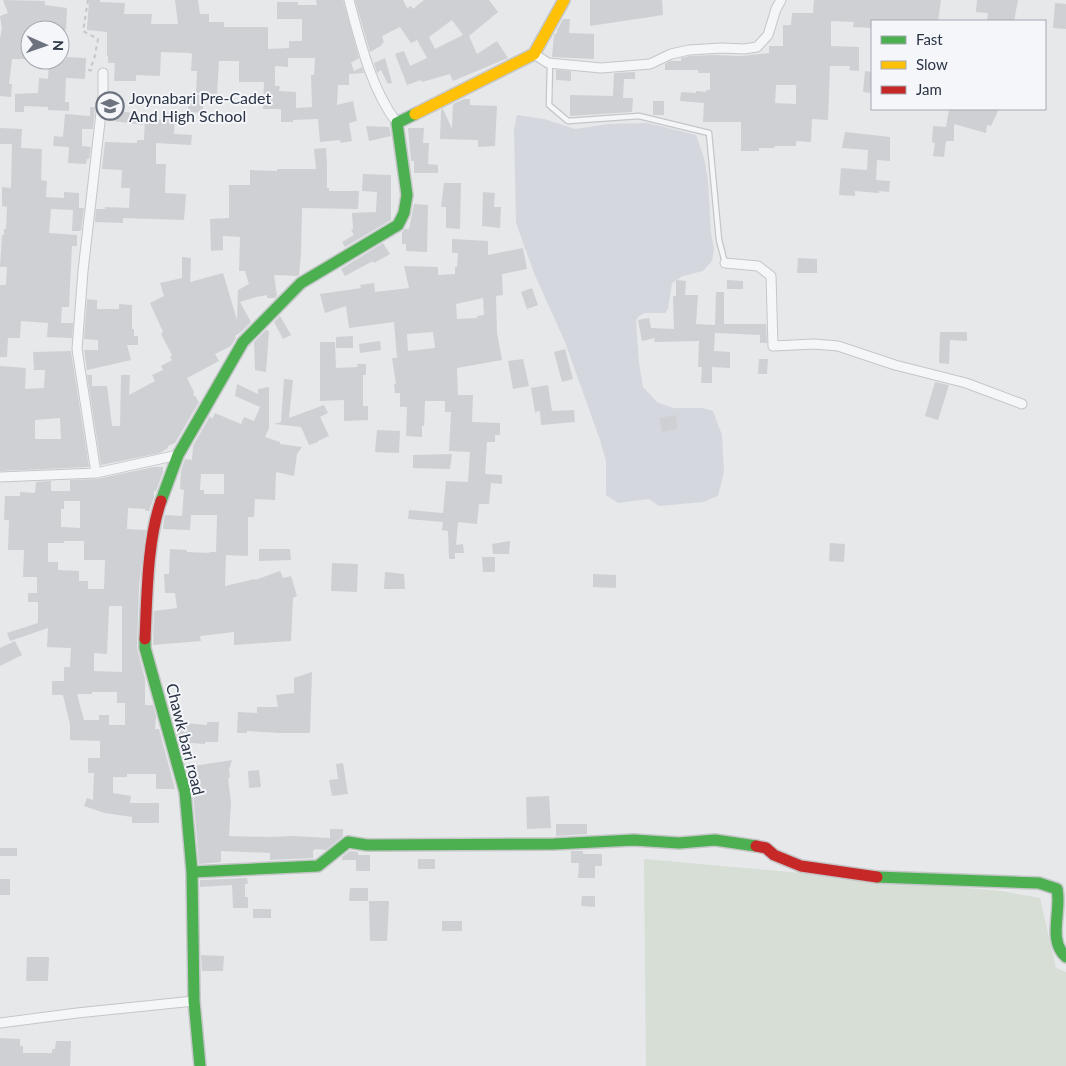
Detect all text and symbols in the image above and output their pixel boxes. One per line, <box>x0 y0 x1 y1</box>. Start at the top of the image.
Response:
north arrow <box>20 20 70 70</box>
legend <box>871 20 1046 110</box>
text: Fast <box>916 30 943 48</box>
text: N <box>50 40 67 51</box>
text: Slow <box>916 55 948 73</box>
text: Jam <box>916 80 942 98</box>
place label: Joynabari Pre-Cadet And High School <box>129 88 271 125</box>
school or university icon: Joynabari Pre-Cadet And High School <box>95 91 125 121</box>
street label: Chawk bari road <box>163 681 209 797</box>

